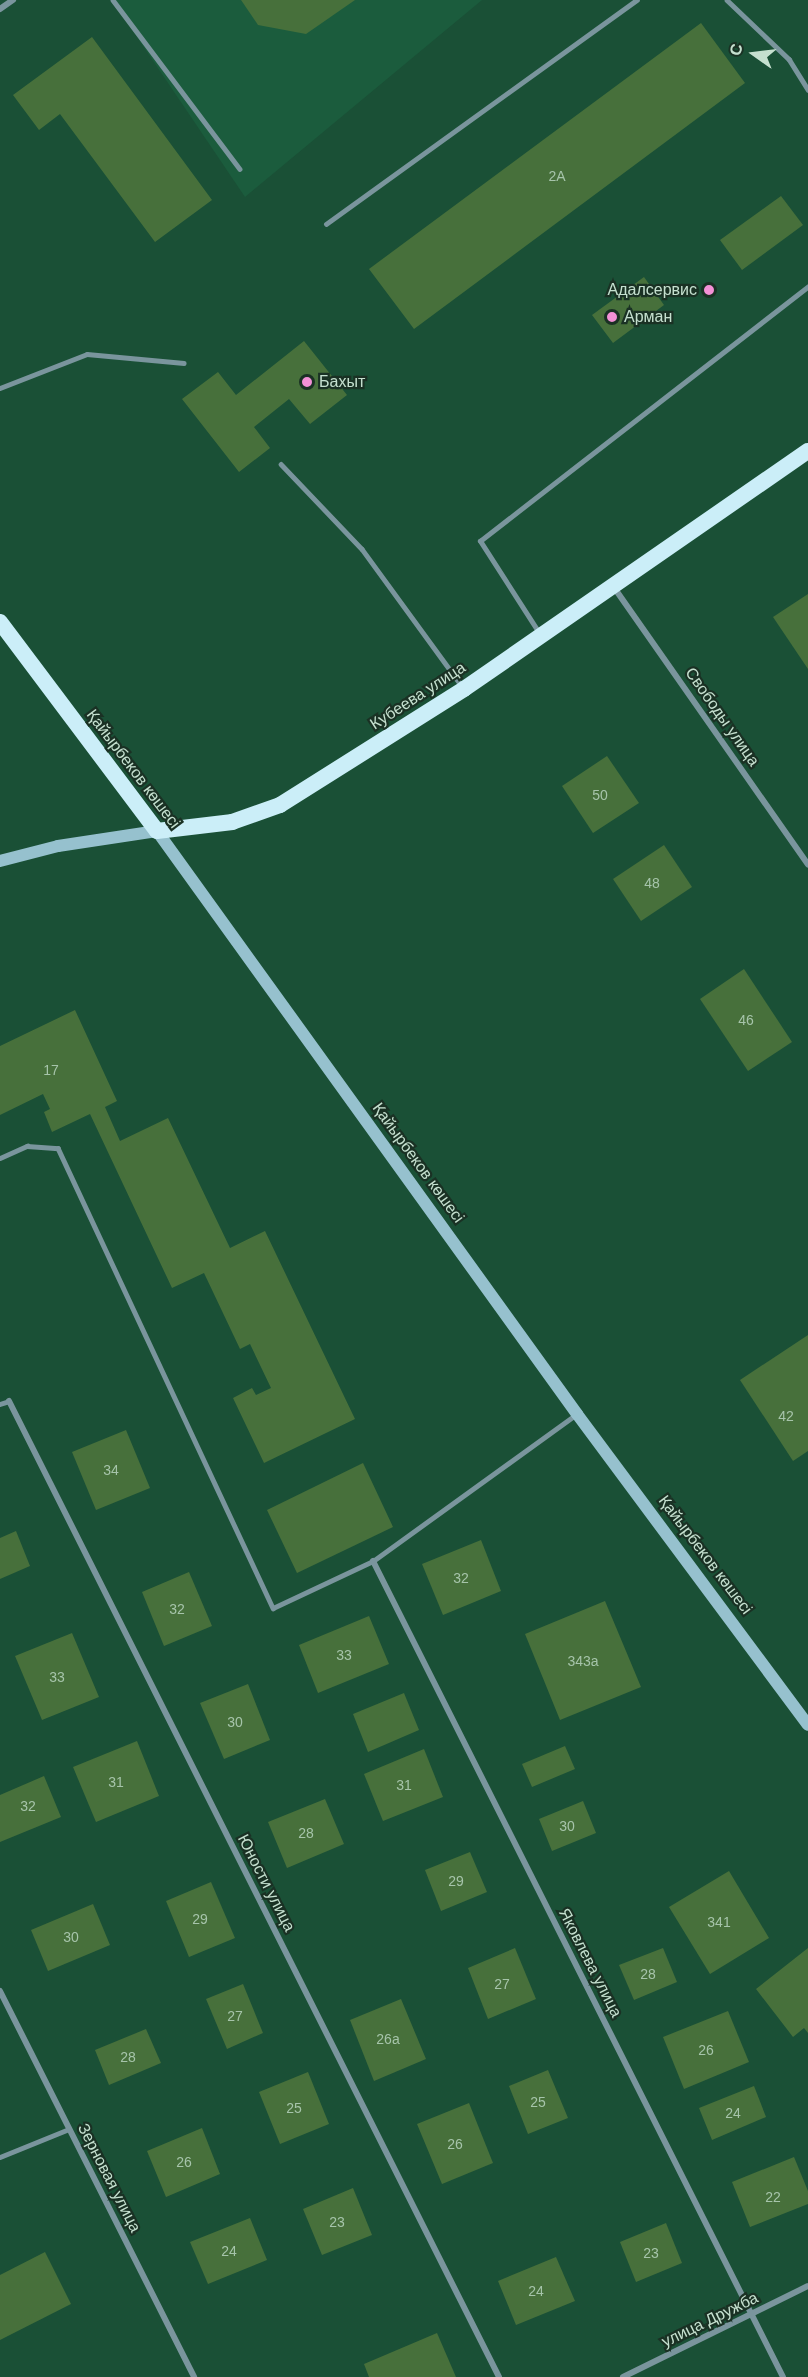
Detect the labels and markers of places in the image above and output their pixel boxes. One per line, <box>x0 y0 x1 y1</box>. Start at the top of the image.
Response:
place label: Адалсервис <box>608 280 697 300</box>
marker: Адалсервис <box>702 283 716 297</box>
place label: Арман <box>624 307 672 327</box>
marker: Арман <box>605 310 619 324</box>
place label: Бахыт <box>319 372 365 392</box>
marker: Бахыт <box>300 375 314 389</box>

